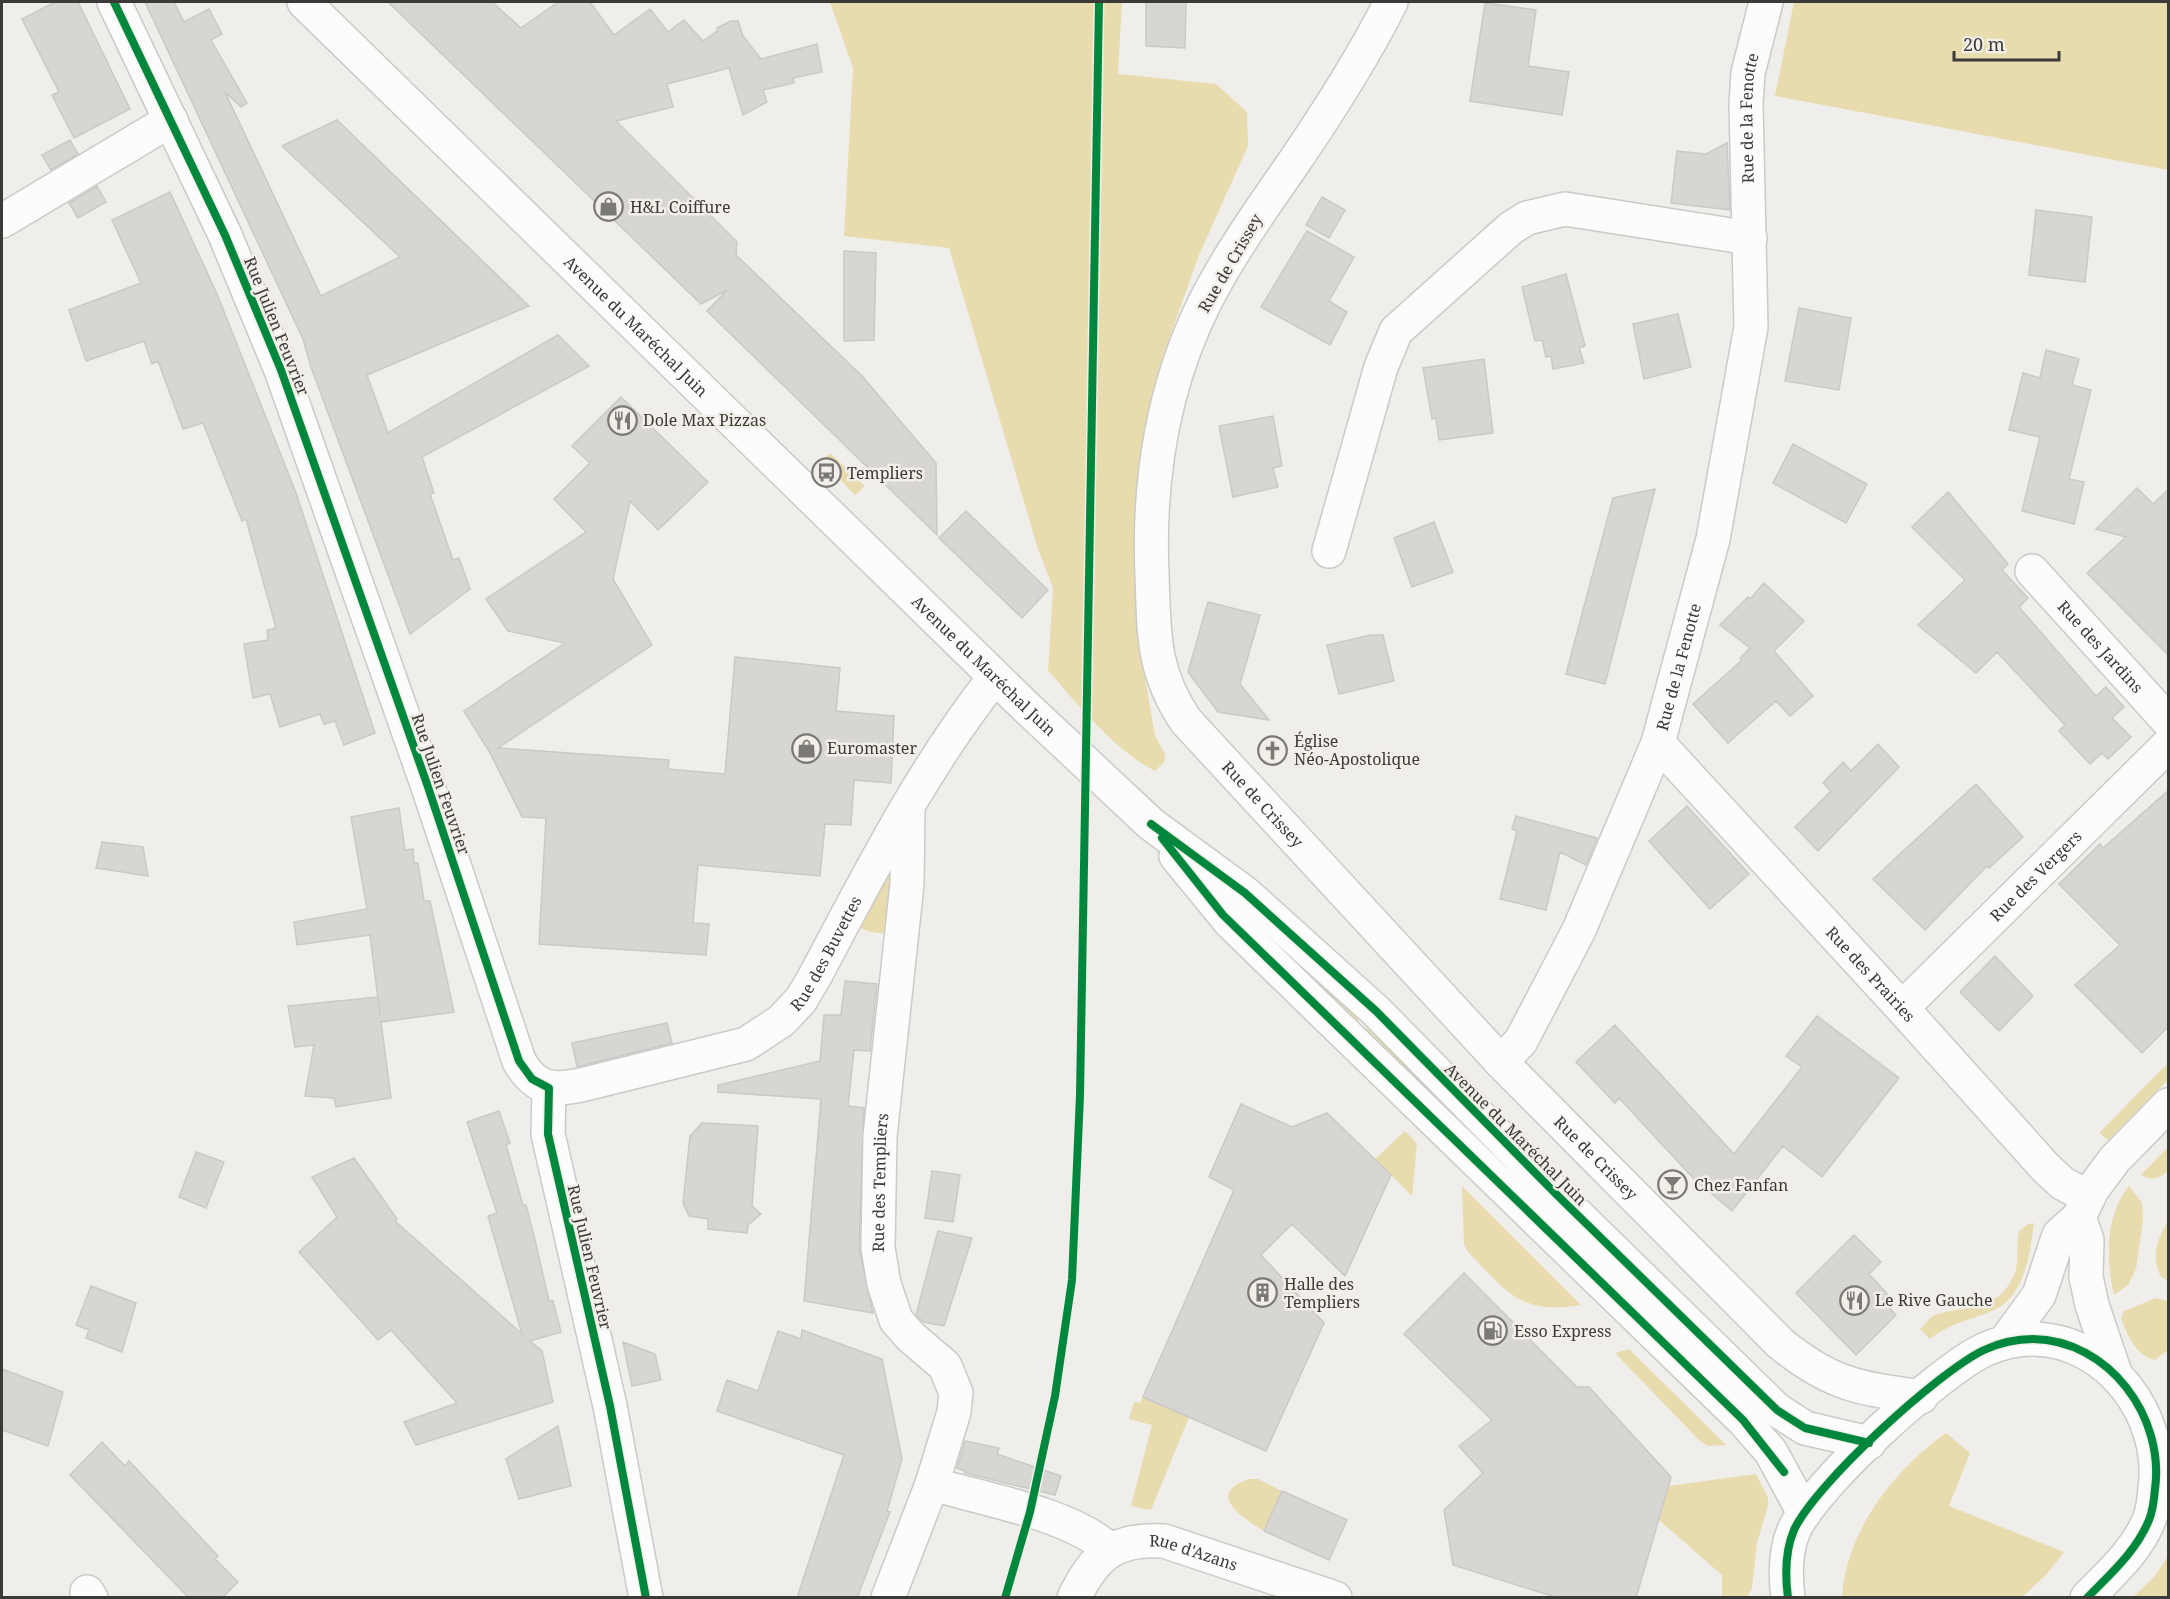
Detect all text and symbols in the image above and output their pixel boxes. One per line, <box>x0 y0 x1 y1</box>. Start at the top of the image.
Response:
scale bar <box>1954 24 2059 62</box>
text: 20 m <box>1963 32 2005 56</box>
street label: Rue de la Fenotte <box>1735 50 1764 184</box>
shop icon: H&L Coiffure <box>593 191 625 223</box>
place label: H&L Coiffure <box>630 196 730 218</box>
street label: Rue de Crissey <box>1193 209 1268 316</box>
street label: Avenue du Maréchal Juin <box>559 251 713 402</box>
street label: Rue Julien Feuvrier <box>239 253 315 399</box>
restaurant icon: Dole Max Pizzas <box>606 404 638 436</box>
place label: Dole Max Pizzas <box>643 409 766 431</box>
bus stop icon: Templiers <box>810 457 842 489</box>
place label: Templiers <box>847 462 923 484</box>
street label: Avenue du Maréchal Juin <box>907 590 1061 741</box>
street label: Rue des Jardins <box>2053 595 2148 698</box>
street label: Rue de la Fenotte <box>1651 601 1706 733</box>
street label: Rue Julien Feuvrier <box>407 710 476 858</box>
place label: Église Néo-Apostolique <box>1294 730 1420 770</box>
shop icon: Euromaster <box>790 732 822 764</box>
church icon: Église Néo-Apostolique <box>1257 734 1289 766</box>
place label: Euromaster <box>827 737 917 759</box>
street label: Rue de Crissey <box>1217 756 1309 853</box>
street label: Rue des Vergers <box>1985 825 2086 926</box>
street label: Rue des Buvettes <box>785 892 867 1016</box>
street label: Rue des Prairies <box>1821 921 1920 1027</box>
street label: Avenue du Maréchal Juin <box>1440 1058 1592 1210</box>
street label: Rue de Crissey <box>1549 1111 1643 1205</box>
street label: Rue des Templiers <box>867 1112 893 1252</box>
bar icon: Chez Fanfan <box>1657 1169 1689 1201</box>
place label: Chez Fanfan <box>1694 1174 1788 1196</box>
street label: Rue Julien Feuvrier <box>563 1182 617 1332</box>
place label: Halle des Templiers <box>1284 1273 1360 1313</box>
building icon: Halle des Templiers <box>1247 1277 1279 1309</box>
restaurant icon: Le Rive Gauche <box>1838 1284 1870 1316</box>
place label: Le Rive Gauche <box>1875 1289 1992 1311</box>
fuel station icon: Esso Express <box>1477 1315 1509 1347</box>
place label: Esso Express <box>1514 1320 1611 1342</box>
street label: Rue d'Azans <box>1149 1529 1241 1576</box>

